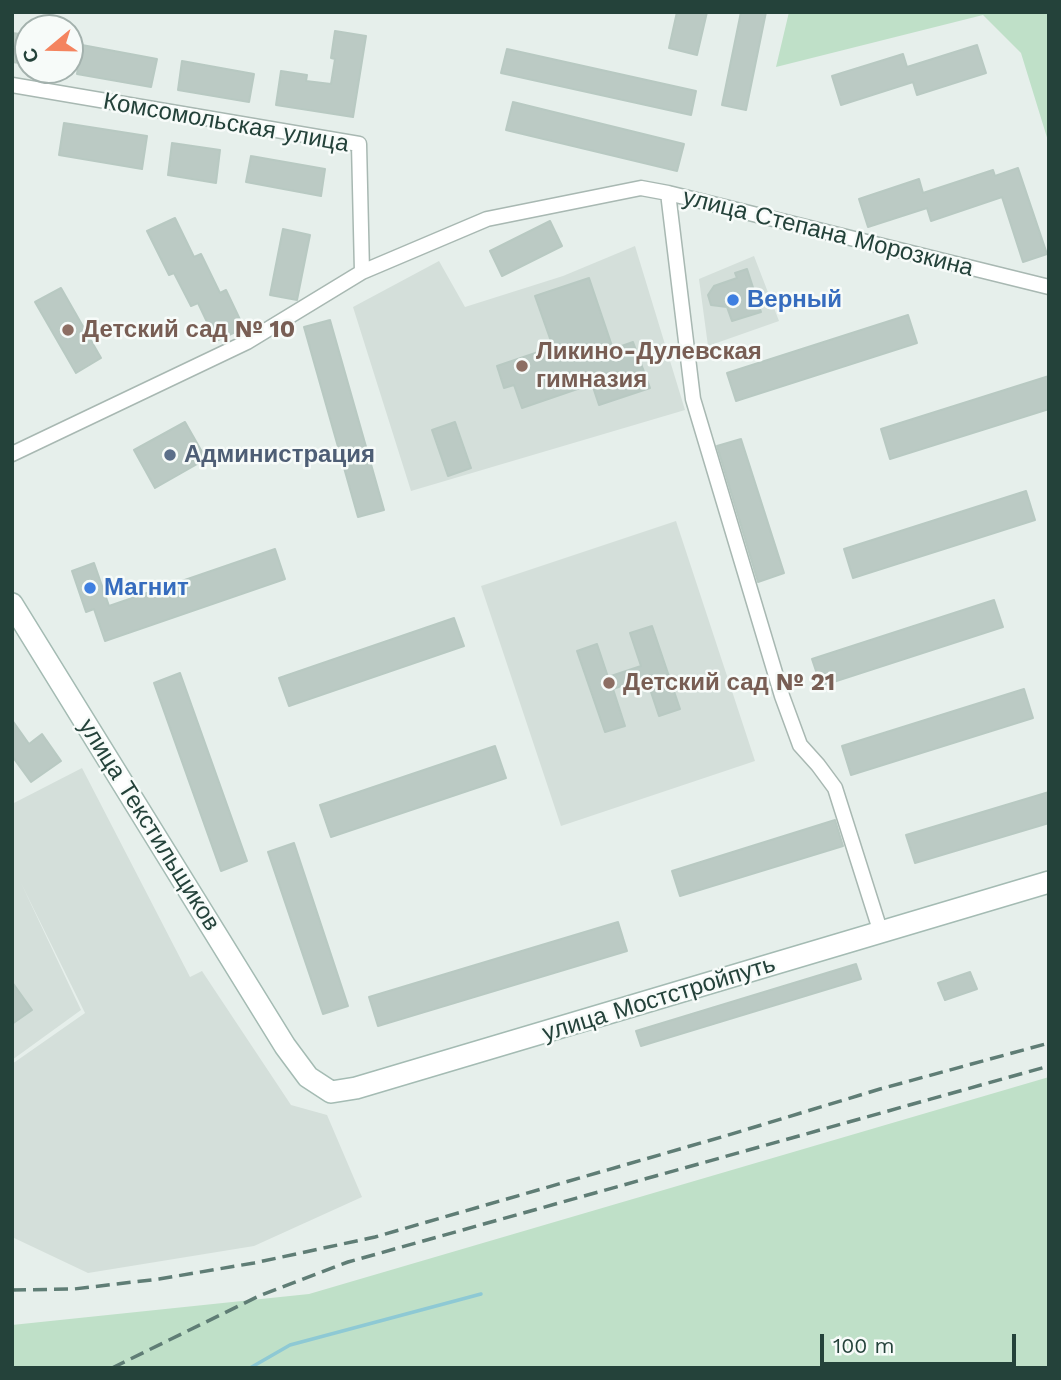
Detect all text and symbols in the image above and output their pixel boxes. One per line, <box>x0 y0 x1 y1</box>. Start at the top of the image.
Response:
north arrow <box>14 14 84 84</box>
text: С <box>17 45 44 66</box>
street label: Комсомольская улица <box>101 87 351 159</box>
street label: улица Степана Морозкина <box>680 183 976 283</box>
place label: Верный <box>747 286 842 314</box>
marker: Верный <box>725 292 741 308</box>
place label: Детский сад № 10 <box>82 316 295 344</box>
marker: Детский сад № 10 <box>60 322 76 338</box>
place label: Ликино-Дулевская гимназия <box>536 338 762 394</box>
marker: Ликино-Дулевская гимназия <box>514 358 530 374</box>
place label: Администрация <box>184 441 375 469</box>
marker: Администрация <box>162 447 178 463</box>
place label: Магнит <box>104 574 189 602</box>
marker: Магнит <box>82 580 98 596</box>
place label: Детский сад № 21 <box>623 669 835 697</box>
marker: Детский сад № 21 <box>601 675 617 691</box>
street label: улица Текстильщиков <box>72 714 226 936</box>
street label: улица Мостстройпуть <box>539 950 779 1048</box>
scale bar <box>823 1320 1019 1364</box>
text: 100 m <box>833 1333 895 1358</box>

